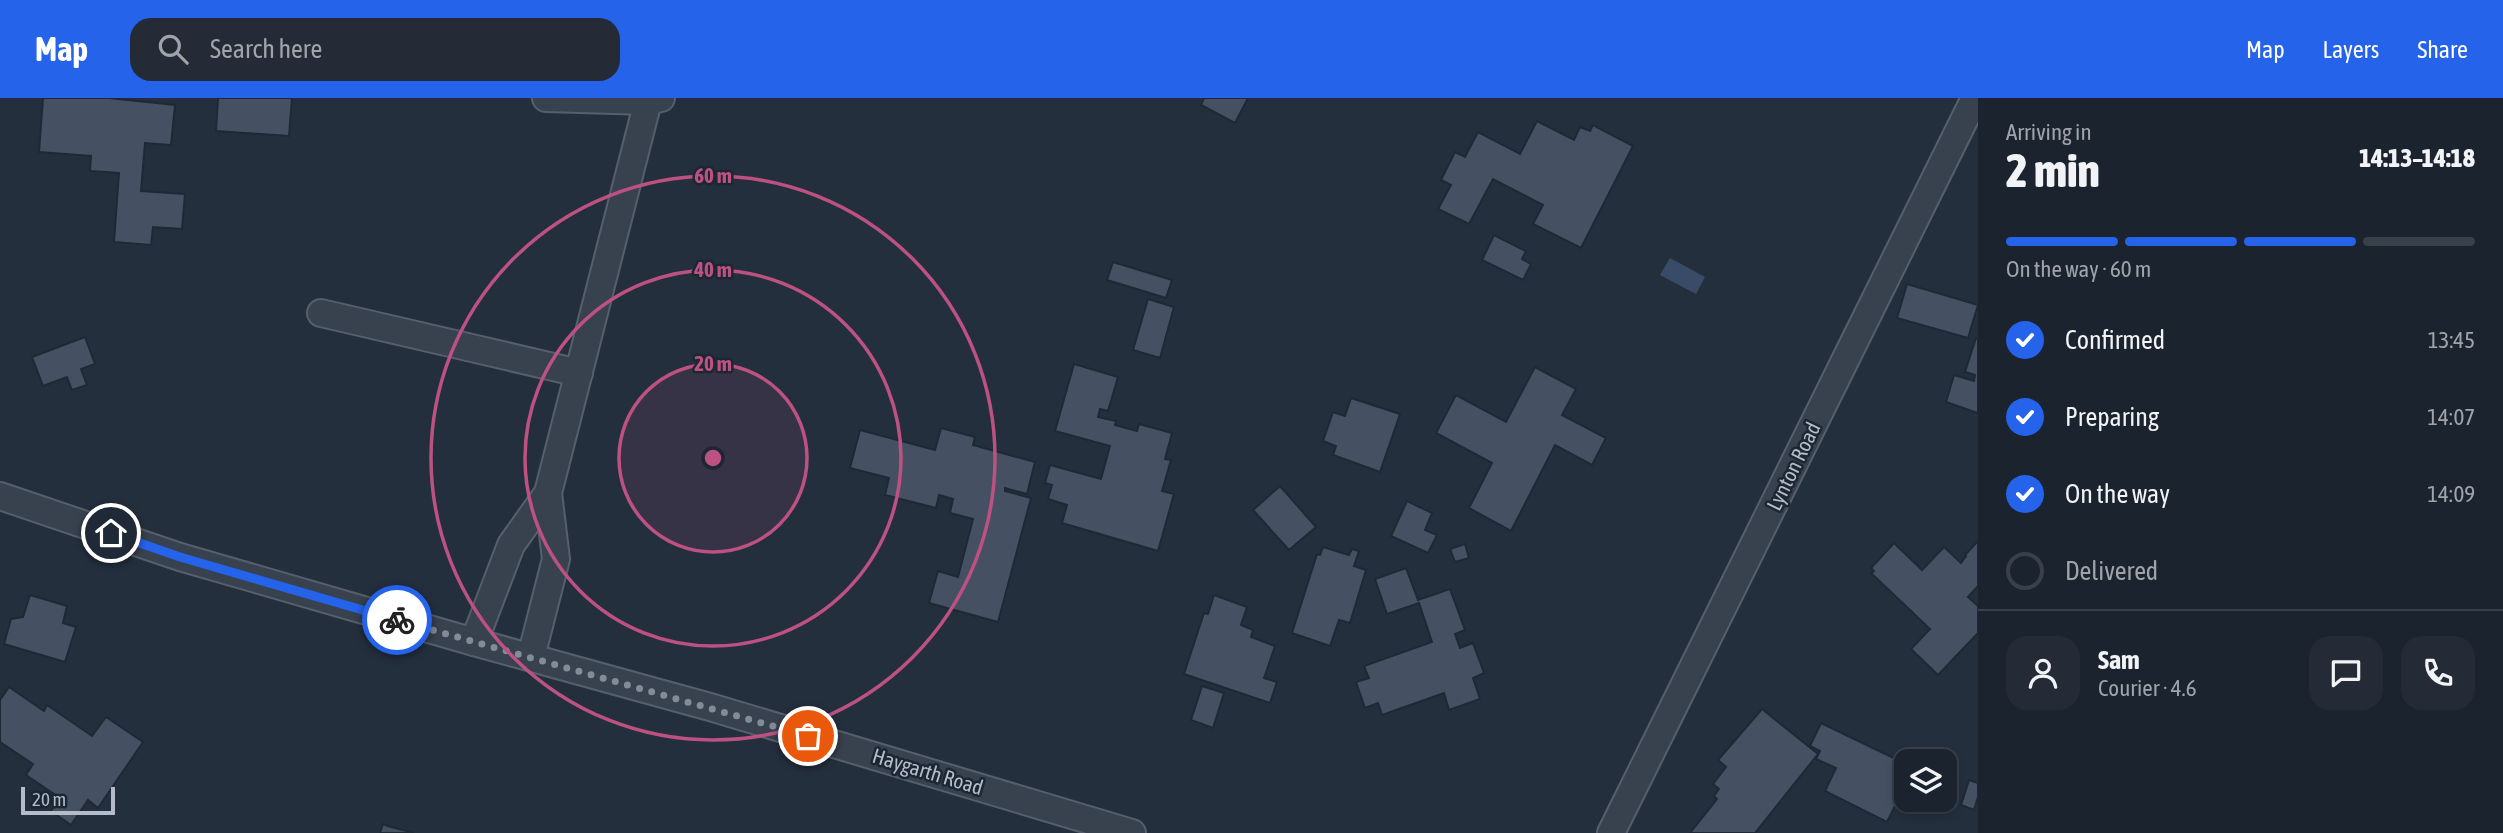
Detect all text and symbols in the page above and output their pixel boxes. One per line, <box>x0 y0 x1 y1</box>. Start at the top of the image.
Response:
search box <box>130 18 620 81</box>
text: Map <box>35 30 88 68</box>
icon: search <box>154 30 192 68</box>
text: Search here <box>210 34 322 64</box>
text: Map <box>2246 36 2285 63</box>
text: Layers <box>2323 36 2379 63</box>
text: Share <box>2417 36 2468 63</box>
text: Arriving in <box>2006 119 2092 145</box>
text: 14:13–14:18 <box>2359 143 2475 173</box>
text: 2 min <box>2006 144 2100 197</box>
text: 60 m <box>694 163 732 187</box>
text: On the way · 60 m <box>2006 256 2151 282</box>
text: 40 m <box>693 257 732 281</box>
icon: check <box>2006 321 2044 359</box>
text: Confirmed <box>2065 325 2165 355</box>
text: 13:45 <box>2428 327 2475 353</box>
text: 20 m <box>694 351 732 375</box>
icon: check <box>2006 398 2044 436</box>
text: Preparing <box>2065 402 2159 432</box>
text: 14:07 <box>2427 404 2475 430</box>
street label: Lynton Road <box>1761 418 1825 514</box>
centre of rings <box>701 446 725 470</box>
icon: check <box>2006 475 2044 513</box>
text: On the way <box>2065 479 2170 509</box>
text: 14:09 <box>2427 481 2475 507</box>
pin <box>81 503 141 563</box>
icon: home <box>92 514 130 552</box>
text: Delivered <box>2065 556 2158 586</box>
courier <box>362 585 432 655</box>
icon: bike <box>378 601 416 639</box>
button: person <box>2006 636 2080 710</box>
button: chat <box>2309 636 2383 710</box>
button: phone <box>2401 636 2475 710</box>
text: Sam <box>2098 645 2140 675</box>
text: Courier · 4.6 <box>2098 675 2197 701</box>
pin <box>778 706 838 766</box>
icon: bag <box>789 717 827 755</box>
street label: Haygarth Road <box>870 743 986 799</box>
map controls <box>1894 749 1957 812</box>
button: layers <box>1894 749 1957 812</box>
scale bar <box>21 784 116 816</box>
text: 20 m <box>32 788 66 810</box>

